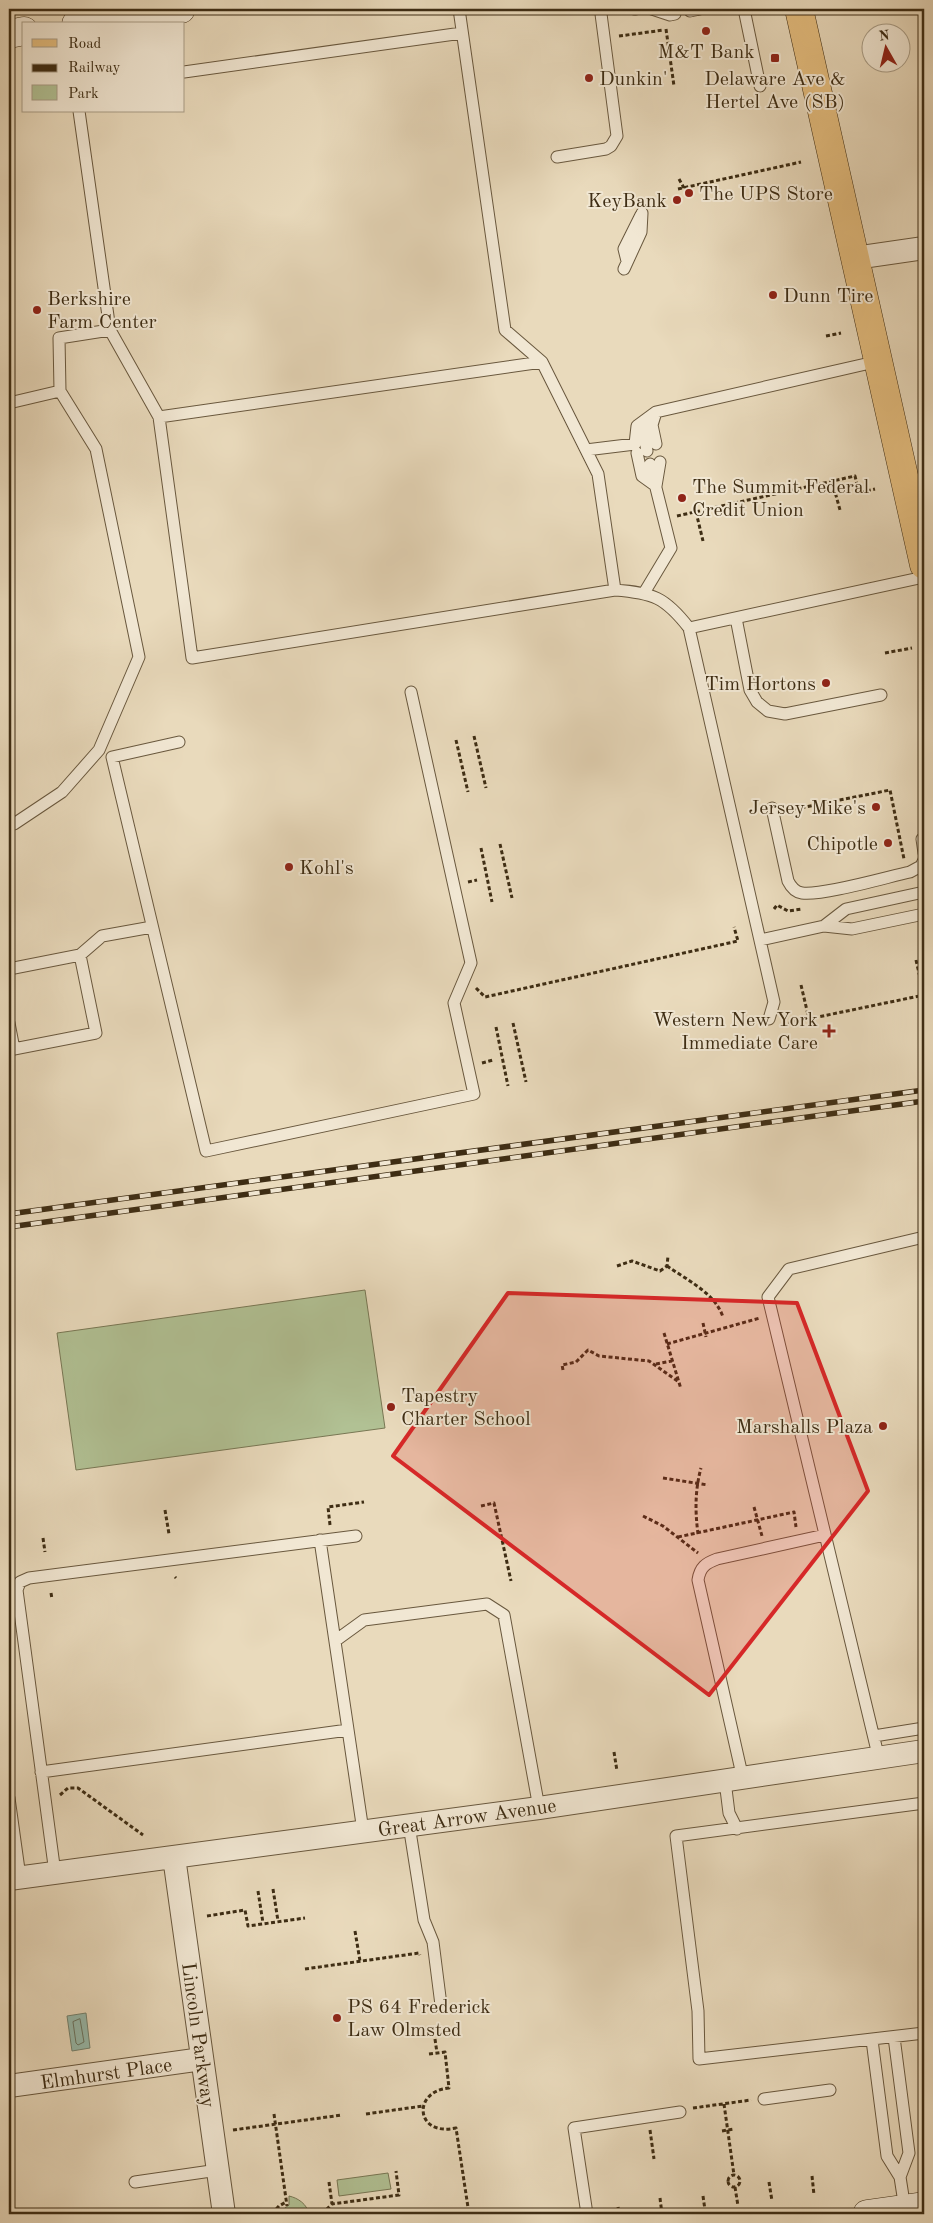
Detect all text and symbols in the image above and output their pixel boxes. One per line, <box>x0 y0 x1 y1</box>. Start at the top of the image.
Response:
legend <box>22 22 185 112</box>
north arrow <box>860 22 910 72</box>
marker: M&T Bank <box>700 25 712 37</box>
text: N <box>878 28 891 44</box>
text: Road <box>68 37 102 52</box>
place label: M&T Bank <box>657 43 755 63</box>
marker: Delaware Ave & Hertel Ave (SB) <box>769 52 781 64</box>
text: Railway <box>68 61 121 76</box>
place label: Dunkin' <box>599 70 667 90</box>
place label: Delaware Ave & Hertel Ave (SB) <box>704 70 846 113</box>
marker: Dunkin' <box>583 72 595 84</box>
text: Park <box>68 87 99 102</box>
place label: The UPS Store <box>699 185 833 205</box>
marker: The UPS Store <box>683 187 695 199</box>
place label: KeyBank <box>587 192 667 212</box>
marker: KeyBank <box>671 194 683 206</box>
place label: Dunn Tire <box>783 287 874 307</box>
marker: Dunn Tire <box>767 289 779 301</box>
place label: Berkshire Farm Center <box>47 290 157 333</box>
marker: Berkshire Farm Center <box>31 304 43 316</box>
place label: The Summit Federal Credit Union <box>692 478 869 521</box>
marker: The Summit Federal Credit Union <box>676 492 688 504</box>
place label: Tim Hortons <box>705 675 816 695</box>
marker: Tim Hortons <box>820 677 832 689</box>
place label: Jersey Mike's <box>748 799 866 819</box>
marker: Jersey Mike's <box>870 801 882 813</box>
place label: Chipotle <box>806 835 878 855</box>
marker: Chipotle <box>882 837 894 849</box>
place label: Kohl's <box>299 859 354 879</box>
marker: Kohl's <box>283 861 295 873</box>
place label: Western New York Immediate Care <box>653 1011 818 1054</box>
marker: Western New York Immediate Care <box>822 1024 836 1038</box>
place label: Tapestry Charter School <box>401 1387 531 1430</box>
marker: Tapestry Charter School <box>385 1401 397 1413</box>
place label: Marshalls Plaza <box>736 1418 873 1438</box>
marker: Marshalls Plaza <box>877 1420 889 1432</box>
street label: Great Arrow Avenue <box>377 1797 558 1841</box>
street label: Lincoln Parkway <box>177 1961 217 2109</box>
place label: PS 64 Frederick Law Olmsted <box>347 1998 491 2041</box>
marker: PS 64 Frederick Law Olmsted <box>331 2012 343 2024</box>
street label: Elmhurst Place <box>39 2056 173 2094</box>

